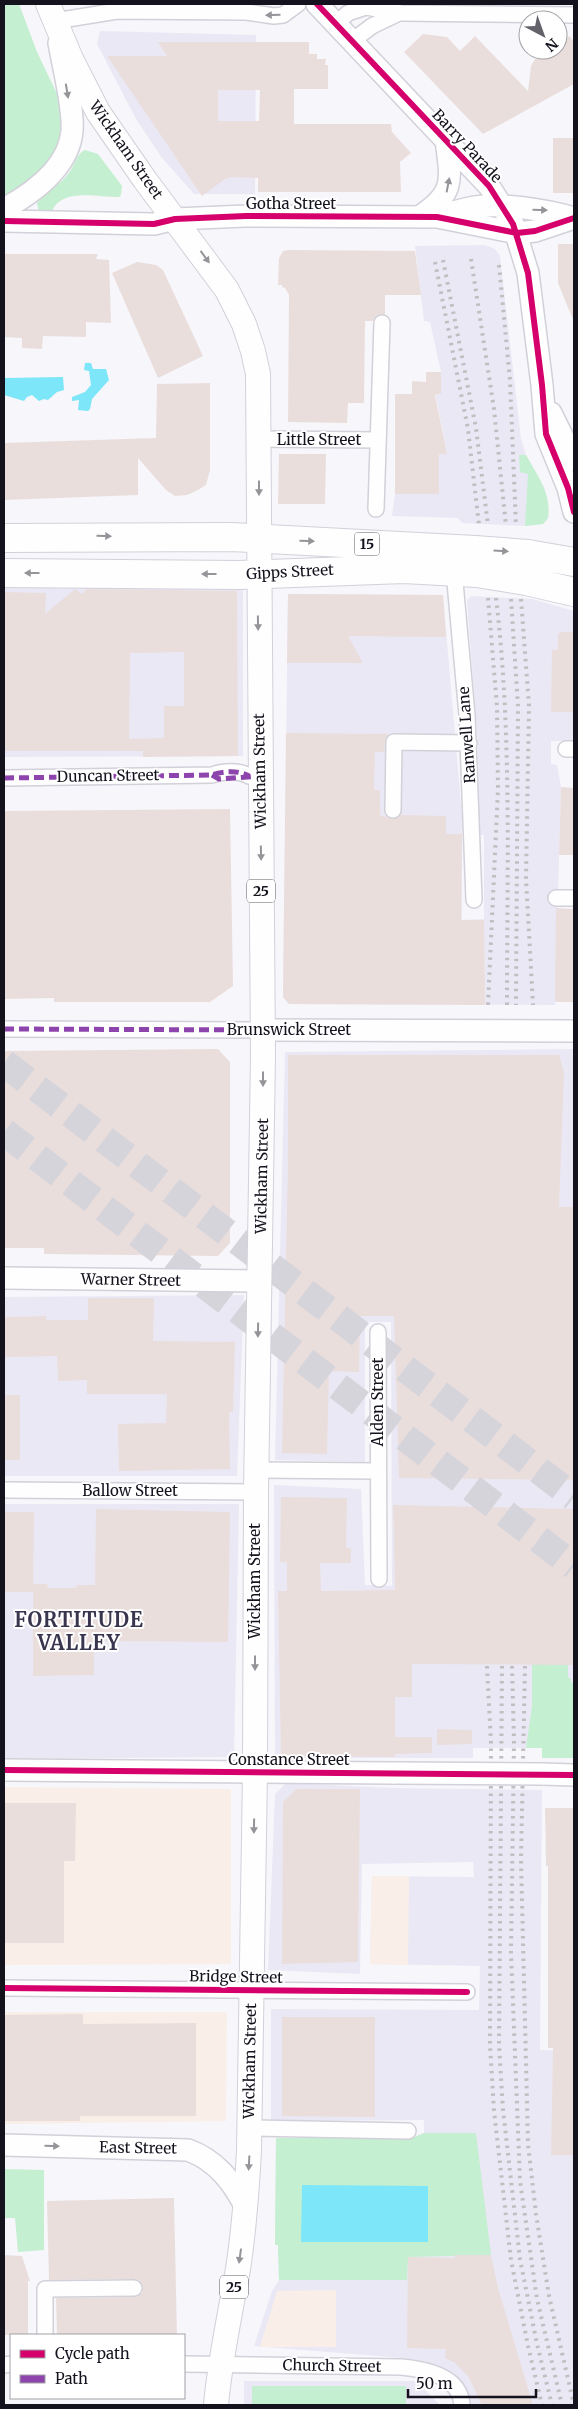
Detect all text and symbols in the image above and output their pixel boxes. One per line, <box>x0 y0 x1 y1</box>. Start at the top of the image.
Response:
north arrow <box>518 10 568 60</box>
one-way arrow <box>265 11 281 19</box>
text: N <box>541 34 562 55</box>
one-way arrow <box>64 83 72 99</box>
street label: Wickham Street <box>85 96 167 203</box>
street label: Barry Parade <box>428 105 506 187</box>
one-way arrow <box>444 177 452 192</box>
street label: Gotha Street <box>246 194 336 213</box>
one-way arrow <box>532 206 548 214</box>
one-way arrow <box>200 250 210 264</box>
street label: Little Street <box>277 430 361 449</box>
one-way arrow <box>255 480 263 496</box>
one-way arrow <box>96 532 112 540</box>
road number: 15 <box>354 532 380 556</box>
one-way arrow <box>300 537 316 545</box>
one-way arrow <box>494 548 510 556</box>
street label: Gipps Street <box>246 560 334 583</box>
one-way arrow <box>24 569 40 577</box>
one-way arrow <box>201 570 217 578</box>
one-way arrow <box>254 615 262 631</box>
street label: Ranwell Lane <box>454 686 479 784</box>
street label: Wickham Street <box>249 713 270 830</box>
street label: Duncan Street <box>56 765 160 786</box>
one-way arrow <box>257 845 265 861</box>
road number: 25 <box>247 879 275 902</box>
street label: Brunswick Street <box>227 1020 351 1039</box>
one-way arrow <box>259 1071 267 1087</box>
street label: Wickham Street <box>251 1118 272 1235</box>
street label: Warner Street <box>80 1269 181 1290</box>
one-way arrow <box>254 1322 262 1338</box>
street label: Alden Street <box>368 1357 387 1447</box>
street label: Ballow Street <box>82 1481 178 1500</box>
street label: Wickham Street <box>245 1523 264 1640</box>
district label: FORTITUDE VALLEY <box>14 1607 144 1655</box>
one-way arrow <box>251 1655 259 1671</box>
street label: Constance Street <box>228 1750 350 1769</box>
one-way arrow <box>250 1818 258 1834</box>
street label: Bridge Street <box>189 1966 283 1987</box>
street label: Wickham Street <box>239 2003 260 2120</box>
street label: East Street <box>99 2137 177 2158</box>
one-way arrow <box>45 2143 61 2151</box>
one-way arrow <box>244 2155 252 2171</box>
one-way arrow <box>235 2248 243 2264</box>
road number: 25 <box>220 2276 248 2298</box>
legend <box>10 2334 185 2399</box>
text: Cycle path <box>55 2344 130 2363</box>
street label: Church Street <box>282 2355 382 2376</box>
scale bar <box>408 2366 536 2398</box>
text: Path <box>55 2369 88 2388</box>
text: 50 m <box>416 2374 453 2393</box>

